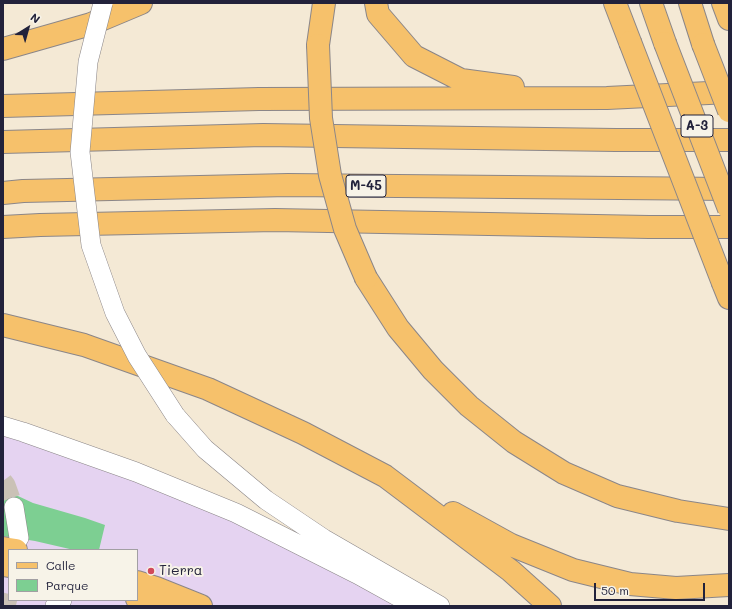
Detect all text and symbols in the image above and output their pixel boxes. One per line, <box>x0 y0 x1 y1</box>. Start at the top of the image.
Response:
north arrow <box>8 8 48 48</box>
text: N <box>28 10 43 27</box>
road number: A-3 <box>681 115 713 137</box>
road number: M-45 <box>346 175 386 197</box>
legend <box>8 549 138 601</box>
text: Calle <box>46 557 76 573</box>
place label: Tierra <box>159 563 203 579</box>
marker: Tierra <box>146 566 156 576</box>
scale bar <box>596 575 707 601</box>
text: Parque <box>46 577 89 593</box>
text: 50 m <box>601 582 629 598</box>

